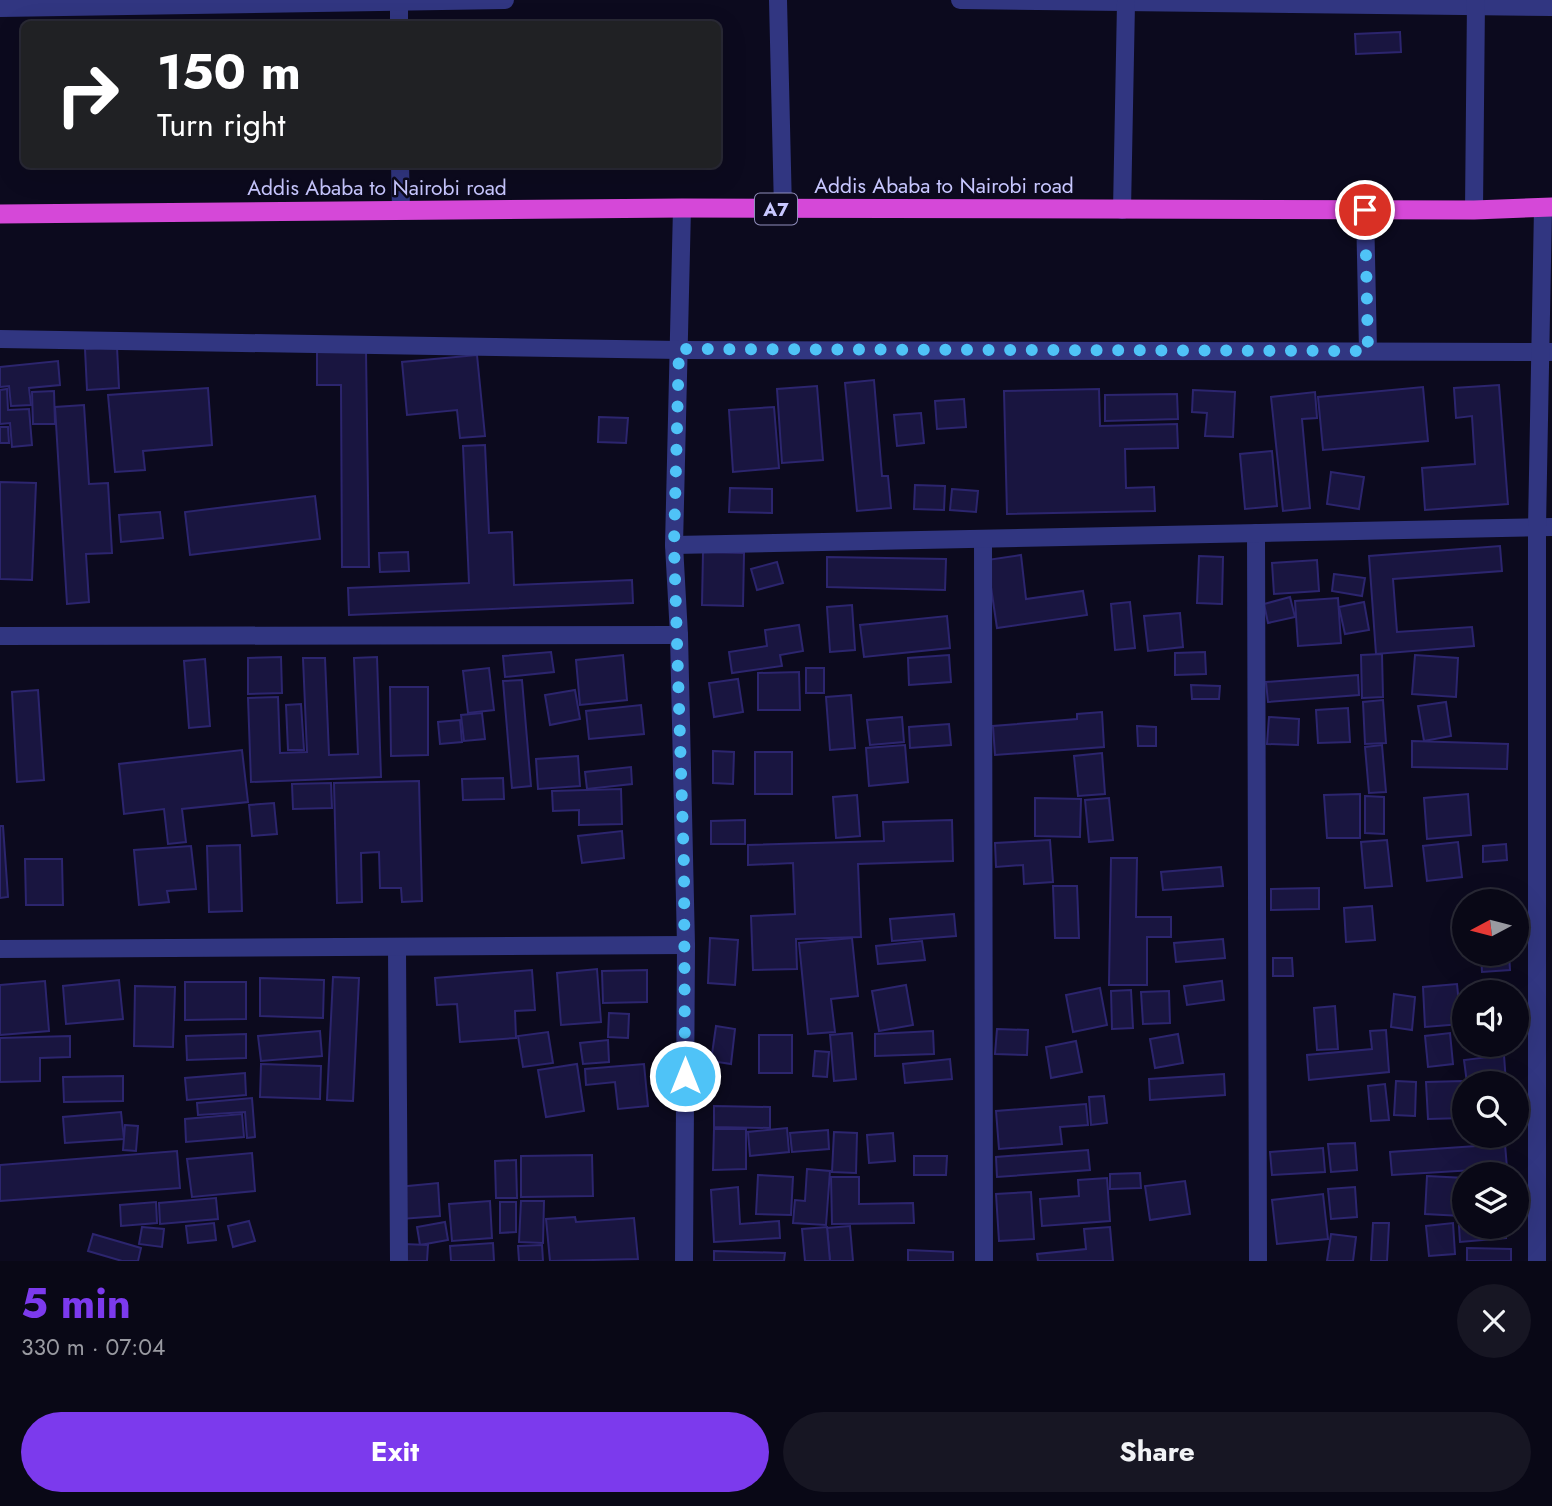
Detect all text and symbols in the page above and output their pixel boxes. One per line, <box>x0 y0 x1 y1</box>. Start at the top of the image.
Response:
text: 150 m <box>157 37 301 107</box>
icon: right <box>42 49 133 140</box>
text: Turn right <box>157 102 286 148</box>
street label: Addis Ababa to Nairobi road <box>814 171 1074 201</box>
street label: Addis Ababa to Nairobi road <box>247 173 507 203</box>
pin <box>1335 180 1395 240</box>
icon: arrive <box>1346 191 1384 229</box>
road number: A7 <box>755 194 797 224</box>
north arrow <box>1452 889 1530 966</box>
map controls <box>1452 889 1529 1239</box>
button: sound <box>1452 980 1529 1057</box>
position arrow <box>648 1039 722 1113</box>
button: search <box>1452 1071 1529 1148</box>
button: layers <box>1452 1162 1529 1239</box>
text: 5 min <box>21 1273 131 1334</box>
button: close <box>1457 1284 1531 1358</box>
text: 330 m · 07:04 <box>21 1330 165 1364</box>
button: Exit <box>21 1412 769 1492</box>
button: Share <box>783 1412 1531 1492</box>

